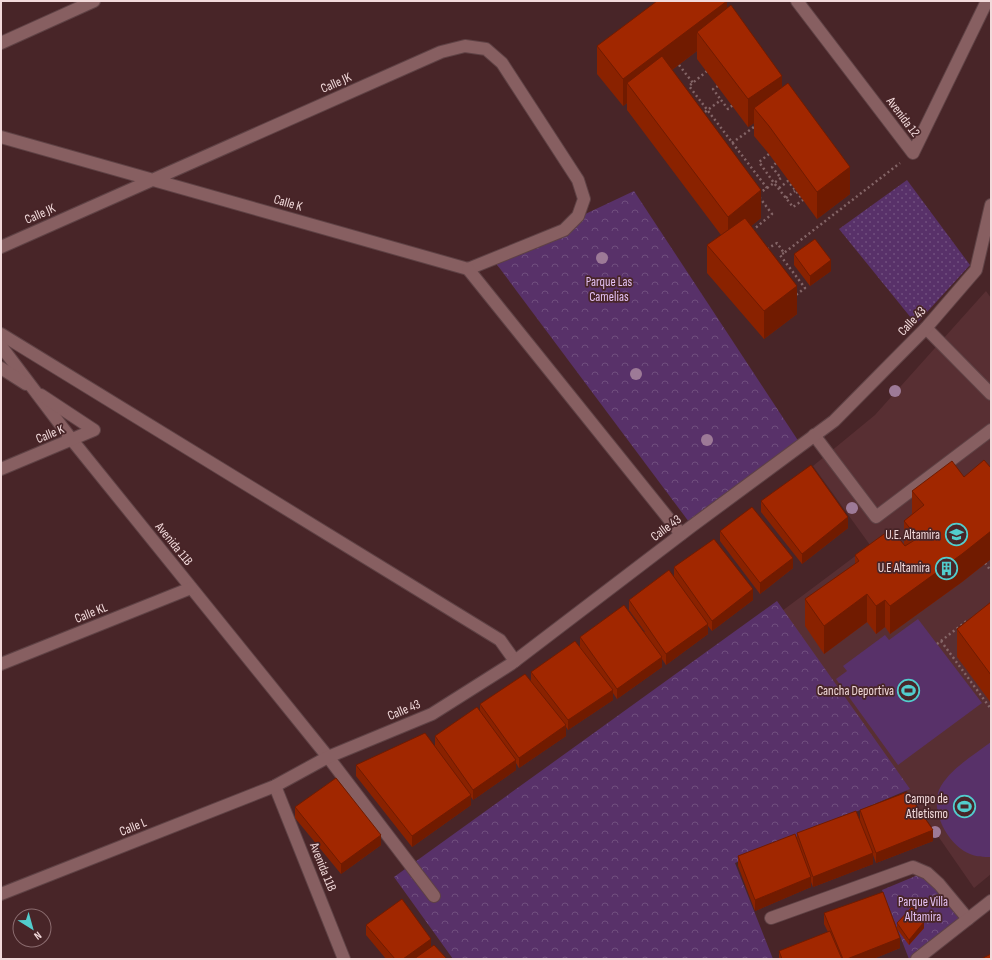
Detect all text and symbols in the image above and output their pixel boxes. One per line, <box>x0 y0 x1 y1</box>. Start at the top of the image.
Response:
street label: Calle JK <box>318 69 354 97</box>
street label: Avenida 12 <box>882 93 923 140</box>
street label: Calle K <box>272 191 304 215</box>
street label: Calle JK <box>22 200 58 228</box>
park label: Parque Las Camelias <box>586 274 633 305</box>
street label: Calle 43 <box>895 303 929 339</box>
street label: Calle K <box>33 421 67 447</box>
street label: Calle 43 <box>648 511 684 545</box>
street label: Avenida 11B <box>151 518 196 569</box>
school or university icon: U.E. Altamira <box>943 522 969 548</box>
place label: U.E. Altamira <box>885 527 940 543</box>
building icon: U.E Altamira <box>933 555 959 581</box>
place label: U.E Altamira <box>878 560 930 576</box>
street label: Calle KL <box>72 599 110 627</box>
sports icon: Cancha Deportiva <box>896 678 922 704</box>
place label: Cancha Deportiva <box>817 683 894 699</box>
street label: Calle 43 <box>385 696 423 724</box>
place label: Campo de Atletismo <box>905 791 948 822</box>
sports icon: Campo de Atletismo <box>951 793 977 819</box>
street label: Calle L <box>117 814 149 840</box>
street label: Avenida 11B <box>306 839 340 894</box>
park label: Parque Villa Altamira <box>898 894 948 925</box>
north arrow <box>12 908 52 948</box>
text: N <box>31 929 44 943</box>

